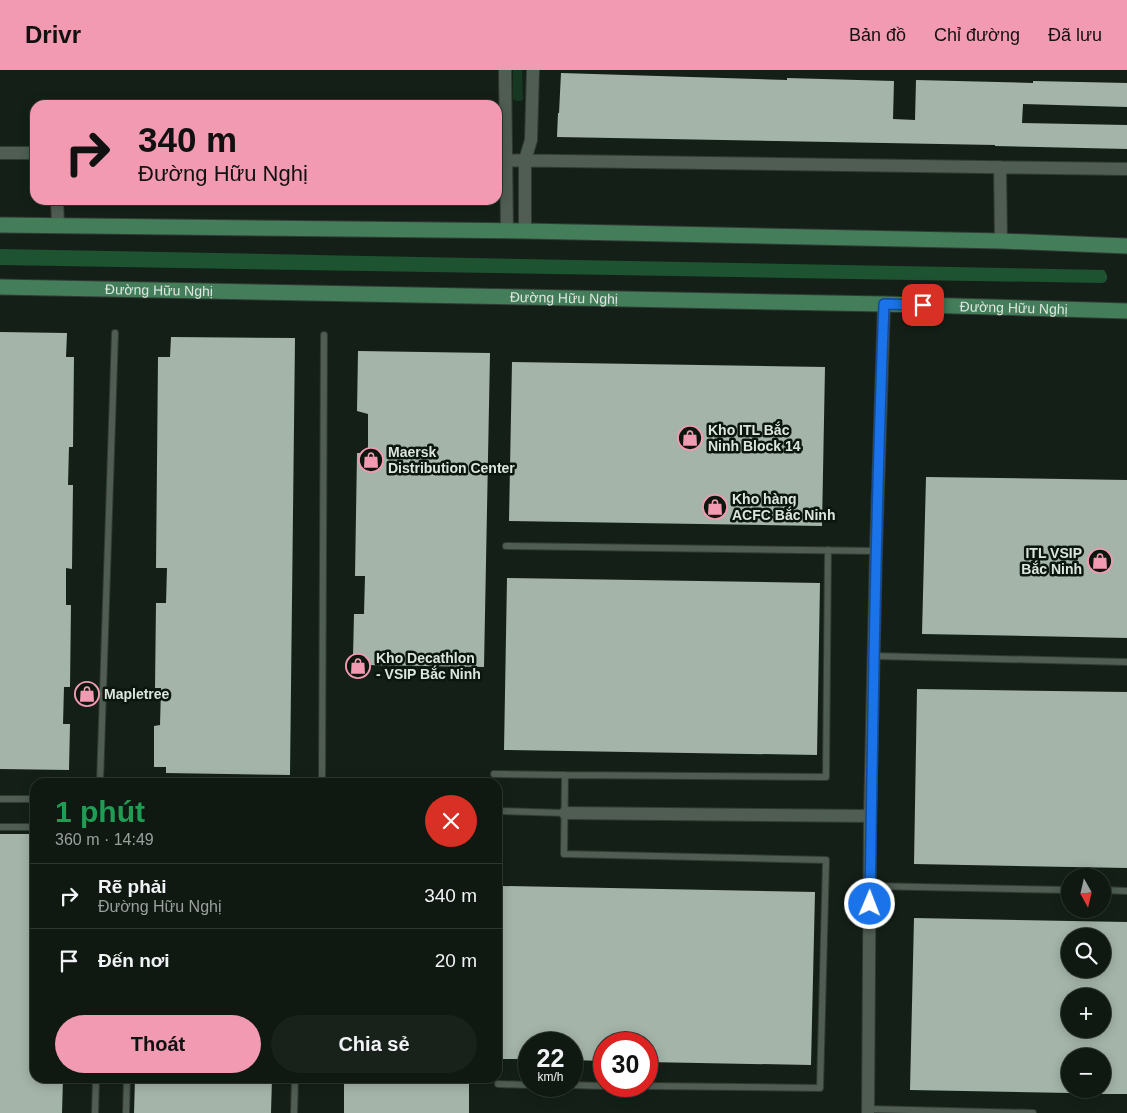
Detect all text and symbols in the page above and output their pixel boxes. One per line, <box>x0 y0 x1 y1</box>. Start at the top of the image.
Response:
text: Drivr <box>25 21 81 48</box>
text: Bản đồ <box>849 25 906 45</box>
text: Chỉ đường <box>934 25 1020 45</box>
text: Đã lưu <box>1048 25 1102 45</box>
icon: right <box>55 120 120 185</box>
text: 340 m <box>138 120 237 159</box>
text: Đường Hữu Nghị <box>138 161 308 186</box>
street label: Đường Hữu Nghị <box>105 281 213 299</box>
pin <box>902 284 944 326</box>
street label: Đường Hữu Nghị <box>510 289 618 307</box>
icon: arrive <box>909 291 937 319</box>
street label: Đường Hữu Nghị <box>959 298 1068 317</box>
place label: Kho ITL Bắc Ninh Block 14 <box>708 421 801 454</box>
shop icon: Kho ITL Bắc Ninh Block 14 <box>677 425 703 451</box>
place label: Maersk Distribution Center <box>388 444 515 476</box>
shop icon: Maersk Distribution Center <box>358 447 384 473</box>
place label: Kho hàng ACFC Bắc Ninh <box>732 491 835 523</box>
shop icon: Kho hàng ACFC Bắc Ninh <box>702 494 728 520</box>
place label: ITL VSIP Bắc Ninh <box>1021 545 1082 577</box>
shop icon: ITL VSIP Bắc Ninh <box>1087 548 1113 574</box>
place label: Kho Decathlon - VSIP Bắc Ninh <box>376 650 481 682</box>
shop icon: Kho Decathlon - VSIP Bắc Ninh <box>345 653 371 679</box>
shop icon: Mapletree <box>74 681 100 707</box>
place label: Mapletree <box>104 686 170 702</box>
text: 1 phút <box>55 795 145 828</box>
button: close <box>425 795 477 847</box>
text: 360 m · 14:49 <box>55 831 154 848</box>
north arrow <box>1061 868 1111 918</box>
map controls <box>1061 868 1111 1098</box>
text: Rẽ phải <box>98 876 167 897</box>
position arrow <box>843 877 895 929</box>
icon: right <box>55 882 83 910</box>
text: 340 m <box>424 885 477 906</box>
text: Đường Hữu Nghị <box>98 898 222 915</box>
button: search <box>1061 928 1111 978</box>
icon: arrive <box>55 947 83 975</box>
text: Đến nơi <box>98 950 170 971</box>
text: 20 m <box>435 950 477 971</box>
button: + <box>1061 988 1111 1038</box>
button: Thoát <box>55 1015 261 1073</box>
button: Chia sẻ <box>271 1015 477 1073</box>
speed limit sign: 30 <box>593 1032 658 1097</box>
text: 22 <box>537 1044 564 1072</box>
button: − <box>1061 1048 1111 1098</box>
text: km/h <box>537 1070 564 1084</box>

